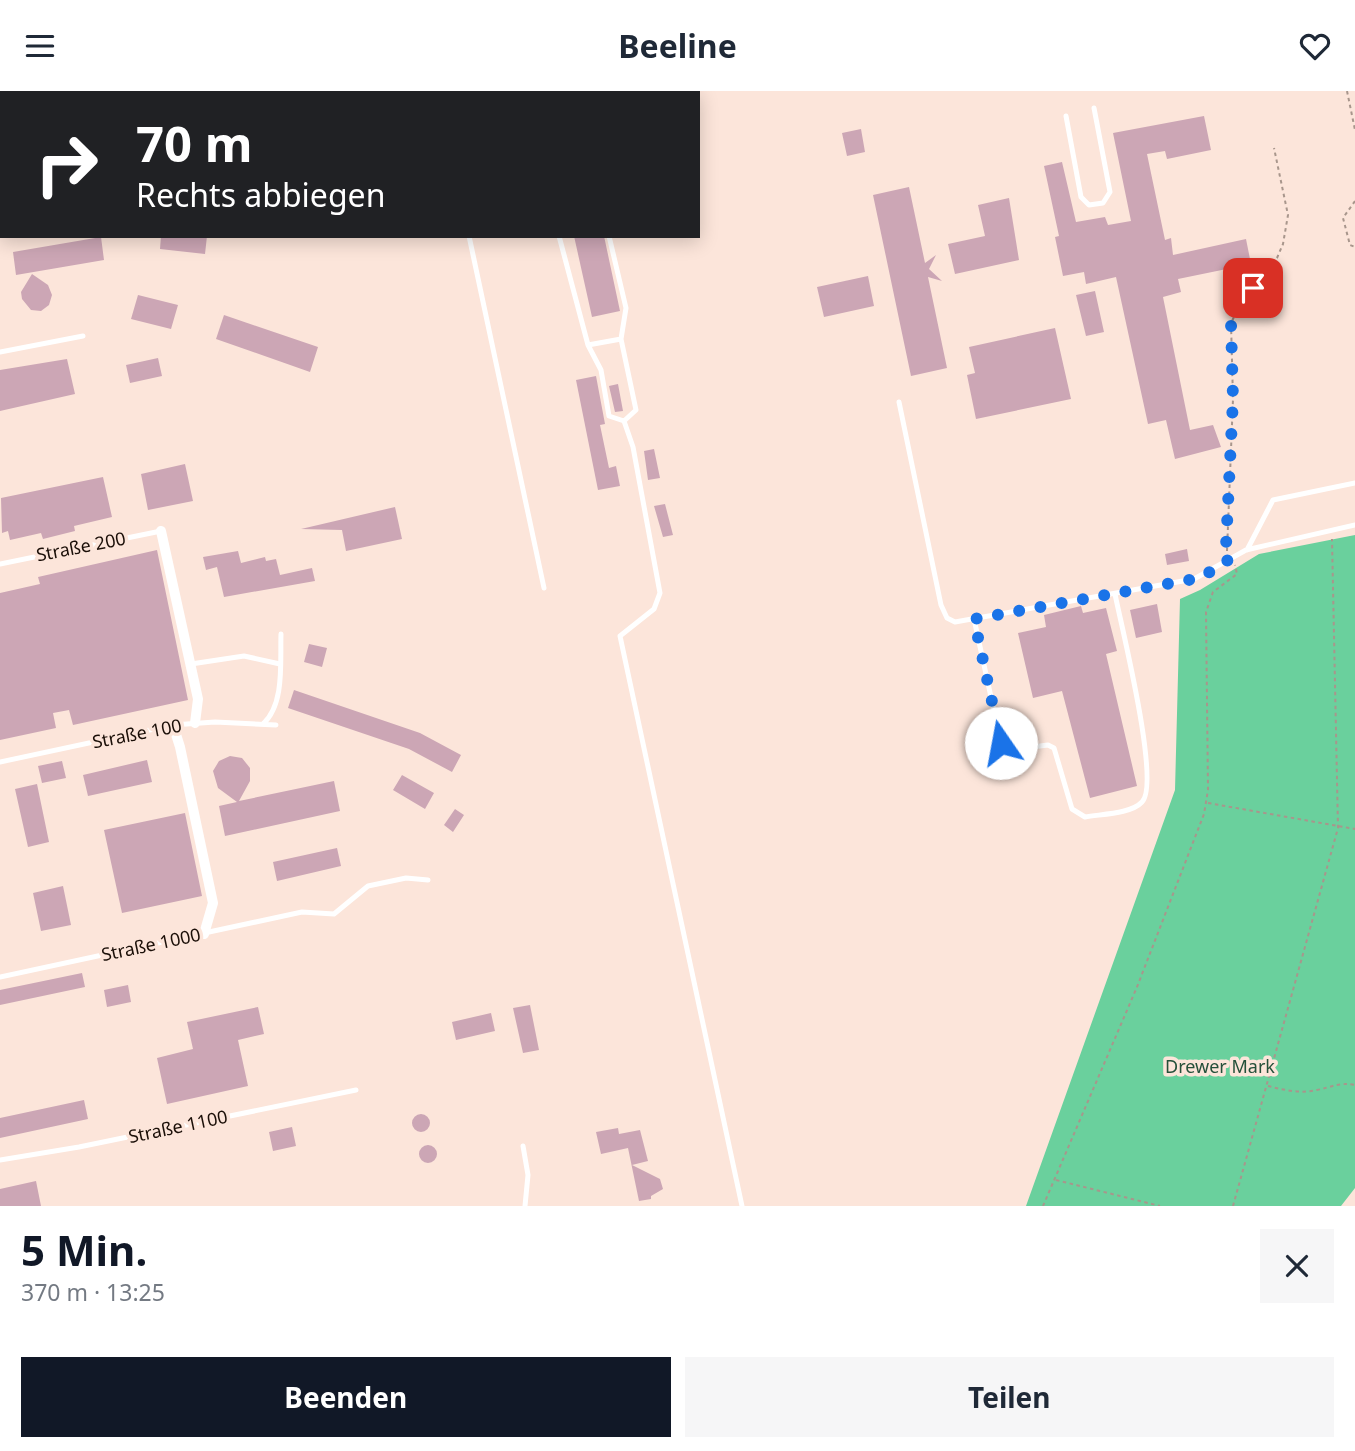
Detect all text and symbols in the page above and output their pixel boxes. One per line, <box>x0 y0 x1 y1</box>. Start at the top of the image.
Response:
text: Beeline <box>618 24 737 67</box>
icon: menu <box>21 27 59 65</box>
icon: heart <box>1296 27 1334 65</box>
text: 70 m <box>136 110 253 176</box>
icon: right <box>21 119 112 210</box>
text: Rechts abbiegen <box>136 173 385 216</box>
pin <box>1223 258 1283 318</box>
icon: arrive <box>1234 269 1272 307</box>
street label: Straße 200 <box>34 526 128 566</box>
position arrow <box>964 706 1038 780</box>
street label: Straße 100 <box>90 713 184 753</box>
street label: Straße 1000 <box>99 922 203 966</box>
park label: Drewer Mark <box>1165 1054 1275 1078</box>
street label: Straße 1100 <box>126 1104 230 1148</box>
text: 5 Min. <box>21 1221 147 1278</box>
button: close <box>1260 1229 1334 1303</box>
text: 370 m · 13:25 <box>21 1276 165 1308</box>
button: Beenden <box>21 1357 671 1437</box>
button: Teilen <box>685 1357 1334 1437</box>

